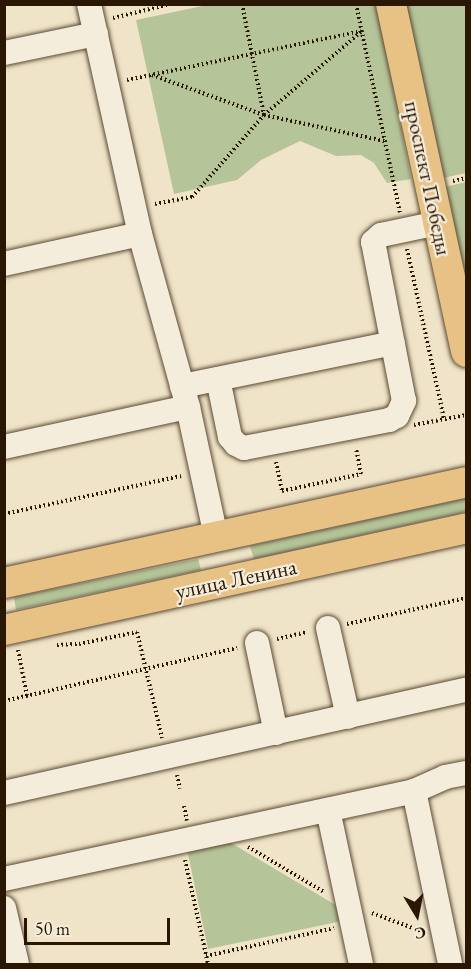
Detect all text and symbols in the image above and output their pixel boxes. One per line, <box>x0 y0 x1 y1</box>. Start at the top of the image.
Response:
street label: проспект Победы <box>399 98 457 258</box>
street label: улица Ленина <box>173 553 299 605</box>
north arrow <box>387 885 447 945</box>
scale bar <box>27 906 172 944</box>
text: 50 m <box>35 917 70 940</box>
text: С <box>413 922 428 945</box>

